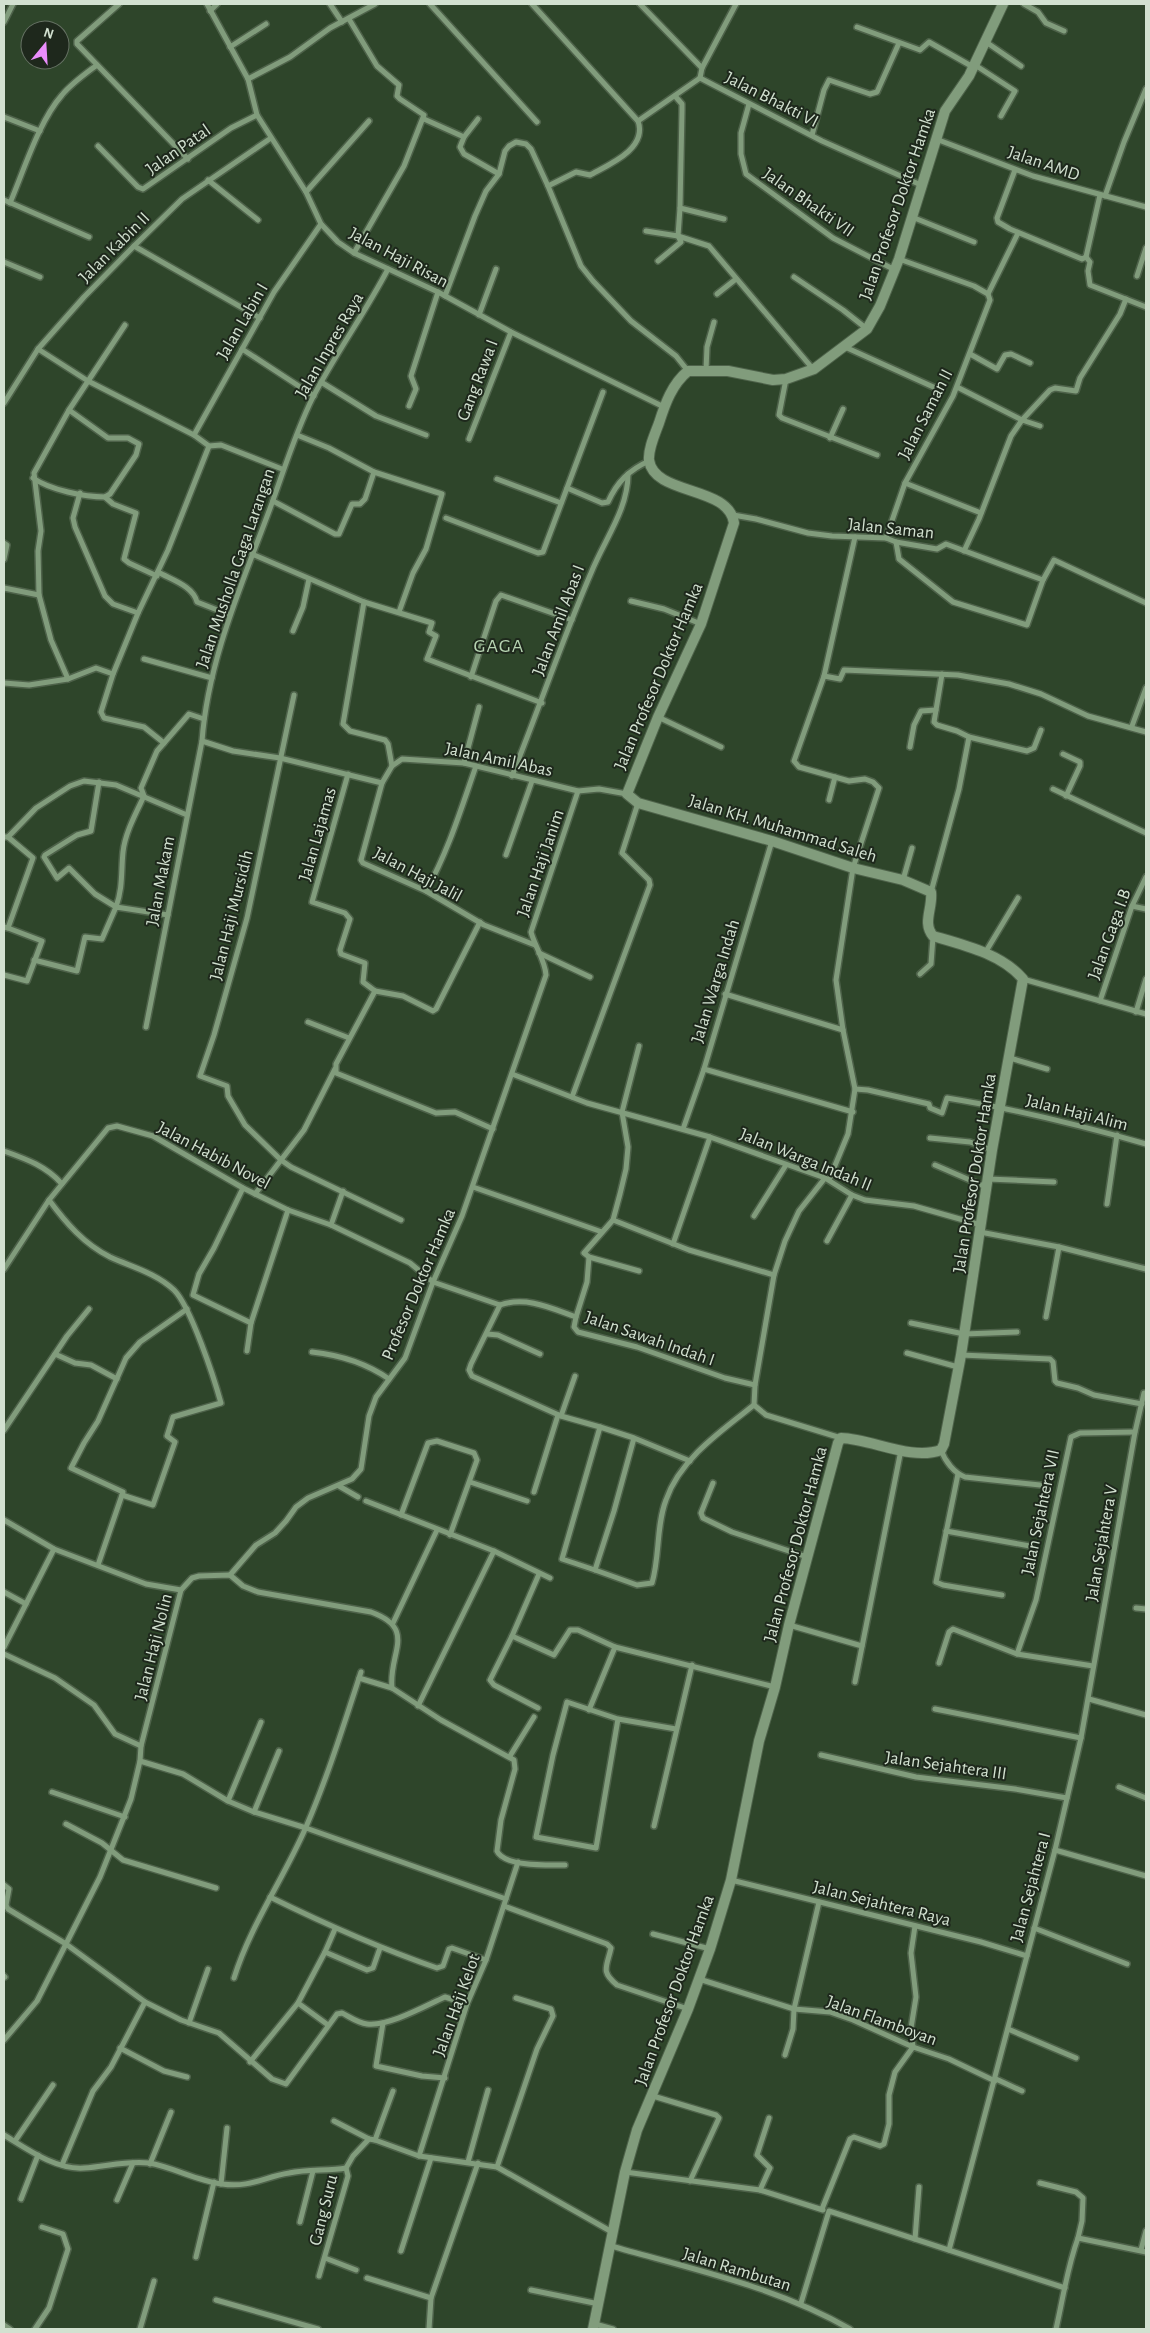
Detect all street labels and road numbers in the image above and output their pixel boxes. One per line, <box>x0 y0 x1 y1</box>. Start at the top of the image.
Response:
street label: Jalan Bhakti VI <box>722 69 821 131</box>
street label: Jalan Profesor Doktor Hamka <box>857 106 939 303</box>
street label: Jalan Patal <box>143 121 214 178</box>
street label: Jalan AMD <box>1005 143 1082 185</box>
street label: Jalan Bhakti VII <box>760 165 857 241</box>
street label: Jalan Kabin II <box>76 209 154 287</box>
street label: Jalan Haji Risan <box>346 224 451 291</box>
street label: Jalan Labin I <box>214 280 272 363</box>
street label: Jalan Inpres Raya <box>292 290 367 401</box>
street label: Gang Rawa I <box>454 337 502 423</box>
street label: Jalan Saman II <box>895 366 956 463</box>
street label: Jalan Musholla Gaga Larangan <box>193 466 279 670</box>
street label: Jalan Saman <box>847 516 935 542</box>
street label: Jalan Amil Abas I <box>530 562 588 678</box>
street label: Jalan Profesor Doktor Hamka <box>611 580 707 773</box>
street label: Jalan Amil Abas <box>443 740 554 780</box>
street label: Jalan Lajamas <box>296 785 340 883</box>
street label: Jalan KH. Muhammad Saleh <box>687 792 879 866</box>
street label: Jalan Haji Janim <box>514 807 568 919</box>
street label: Jalan Makam <box>143 835 179 928</box>
street label: Jalan Haji Jalil <box>370 844 465 906</box>
street label: Jalan Haji Mursidih <box>207 848 257 982</box>
street label: Jalan Gaga I.B <box>1085 887 1135 982</box>
street label: Jalan Warga Indah <box>689 917 743 1045</box>
street label: Jalan Profesor Doktor Hamka <box>950 1072 1000 1274</box>
street label: Jalan Haji Alim <box>1024 1092 1130 1134</box>
street label: Jalan Habib Novel <box>154 1119 273 1193</box>
street label: Jalan Warga Indah II <box>737 1125 874 1195</box>
street label: Profesor Doktor Hamka <box>379 1206 459 1363</box>
street label: Jalan Sawah Indah I <box>583 1308 717 1370</box>
street label: Jalan Profesor Doktor Hamka <box>761 1445 831 1644</box>
street label: Jalan Sejahtera VII <box>1019 1448 1063 1577</box>
street label: Jalan Sejahtera V <box>1083 1483 1121 1603</box>
street label: Jalan Haji Nolin <box>132 1592 176 1703</box>
street label: Jalan Sejahtera III <box>884 1749 1008 1783</box>
street label: Jalan Sejahtera I <box>1008 1830 1054 1944</box>
street label: Jalan Sejahtera Raya <box>811 1878 953 1930</box>
street label: Jalan Profesor Doktor Hamka <box>632 1893 718 2088</box>
street label: Jalan Haji Kelot <box>430 1952 484 2059</box>
street label: Jalan Flamboyan <box>824 1993 939 2049</box>
street label: Gang Suru <box>306 2173 341 2247</box>
street label: Jalan Rambutan <box>680 2245 793 2295</box>

